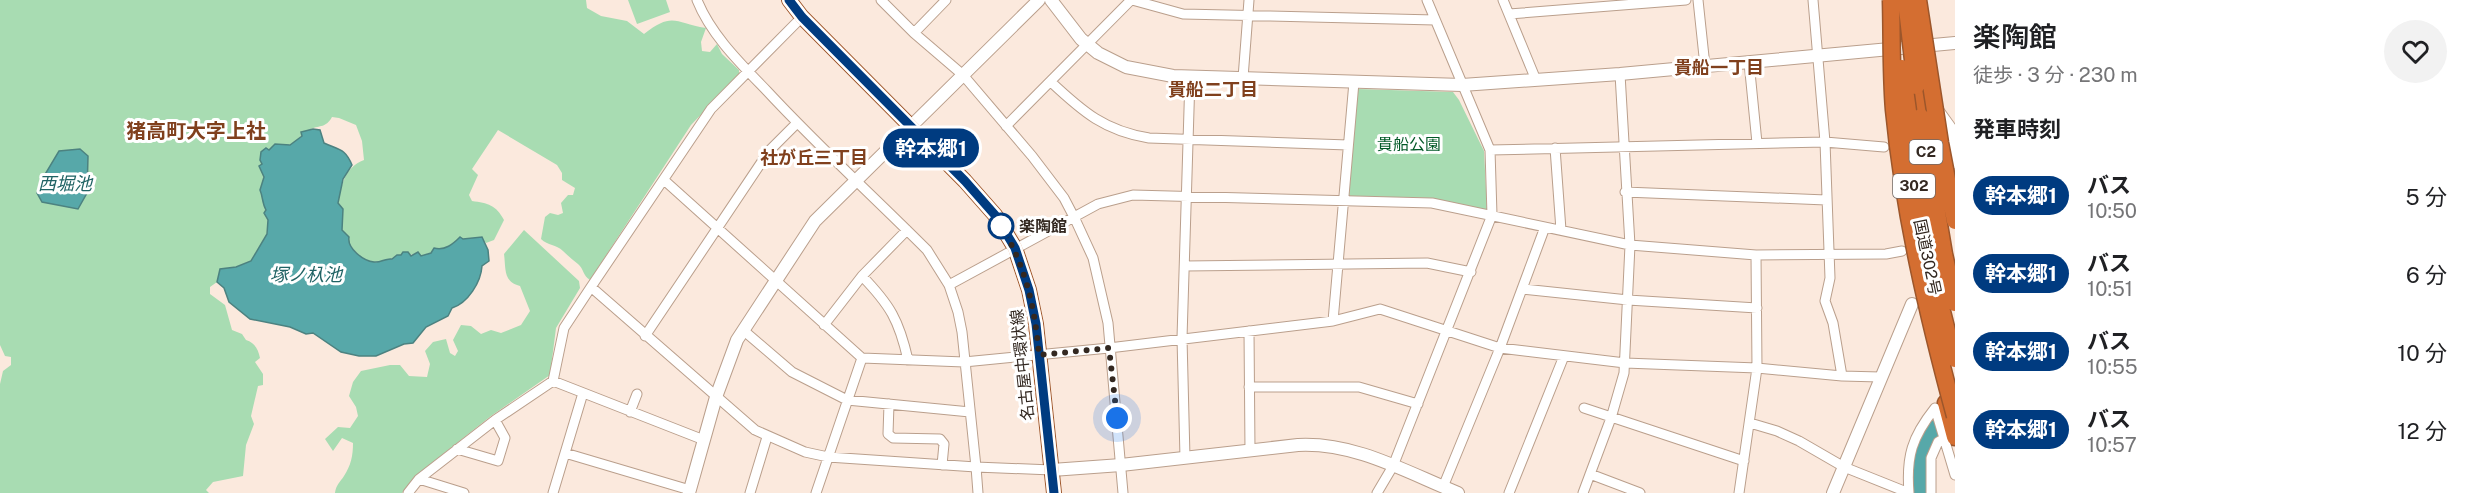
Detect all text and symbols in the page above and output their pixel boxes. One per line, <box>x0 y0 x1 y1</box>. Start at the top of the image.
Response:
text: 楽陶館 <box>1973 20 2057 53</box>
button: heart <box>2384 20 2447 83</box>
district label: 貴船一丁目 <box>1674 57 1764 78</box>
text: 徒歩 · 3 分 · 230 m <box>1973 63 2138 87</box>
district label: 貴船二丁目 <box>1168 79 1258 100</box>
text: 発車時刻 <box>1973 116 2061 142</box>
district label: 猪高町大字上社 <box>126 119 266 143</box>
line badge: 幹本郷1 <box>889 128 973 168</box>
park label: 貴船公園 <box>1377 135 1441 154</box>
text: 幹本郷1 <box>895 136 967 161</box>
road number: C2 <box>1910 140 1942 164</box>
district label: 社が丘三丁目 <box>760 147 868 168</box>
text: バス <box>2087 172 2131 198</box>
water label: 西堀池 <box>38 173 94 194</box>
road number: 302 <box>1893 174 1935 198</box>
text: 幹本郷1 <box>1985 183 2057 208</box>
text: 5 分 <box>2406 184 2447 210</box>
text: 10:50 <box>2087 199 2137 223</box>
marker: 楽陶館 <box>988 213 1014 239</box>
place label: 楽陶館 <box>1019 217 1067 236</box>
street label: 国道302号 <box>1910 217 1945 297</box>
text: バス <box>2087 250 2131 276</box>
text: 幹本郷1 <box>1985 261 2057 286</box>
text: 6 分 <box>2406 262 2447 288</box>
water label: 塚ノ杁池 <box>270 264 344 285</box>
text: 10:51 <box>2087 277 2133 301</box>
street label: 名古屋中環状線 <box>1007 308 1038 422</box>
text: バス <box>2087 328 2131 354</box>
text: 幹本郷1 <box>1985 339 2057 364</box>
text: 10 分 <box>2397 340 2447 366</box>
text: 10:55 <box>2087 355 2138 379</box>
your location <box>1102 403 1132 433</box>
text: バス <box>2087 406 2131 432</box>
text: 幹本郷1 <box>1985 417 2057 442</box>
text: 12 分 <box>2398 418 2447 444</box>
text: 10:57 <box>2087 433 2137 457</box>

